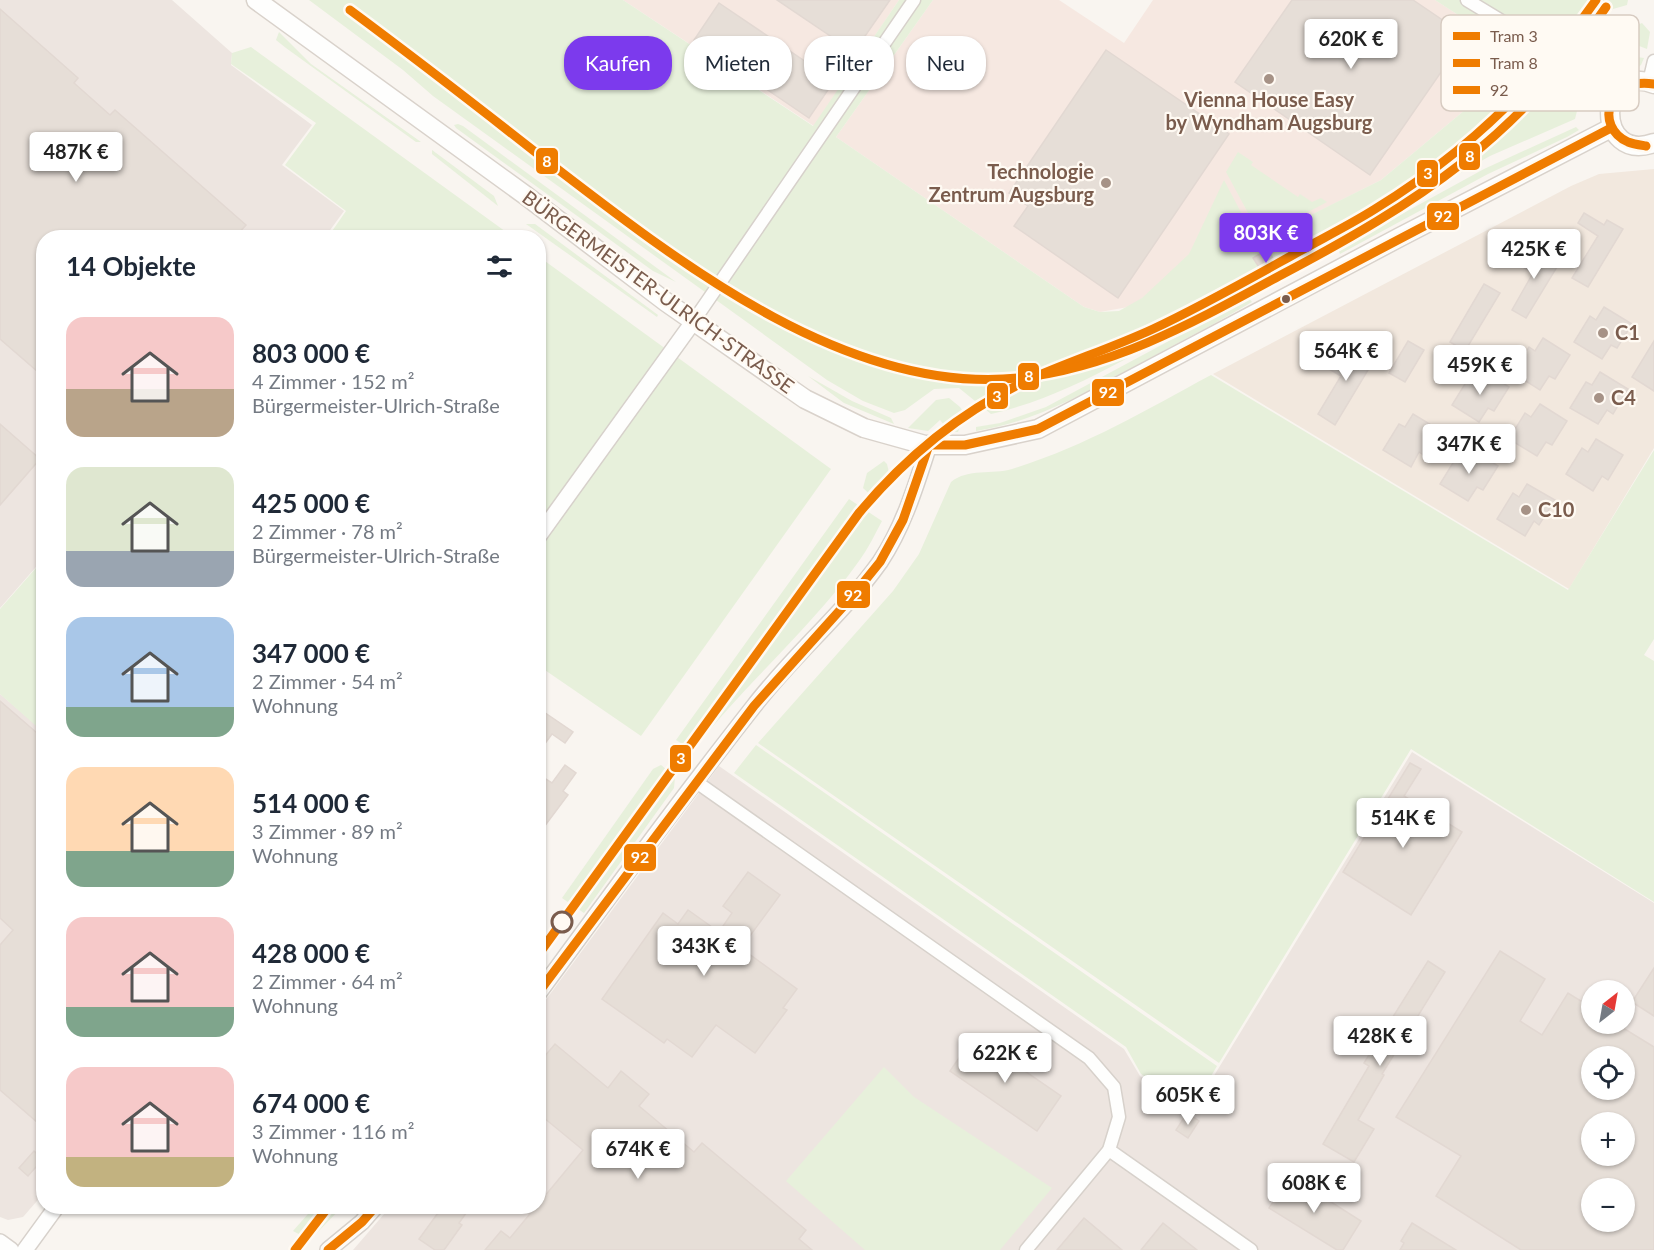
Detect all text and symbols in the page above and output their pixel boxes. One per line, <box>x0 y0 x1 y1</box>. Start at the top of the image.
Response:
legend <box>1441 15 1639 111</box>
pin: 620K € <box>1302 19 1400 70</box>
text: 620K € <box>1319 26 1383 50</box>
text: Tram 3 <box>1490 26 1538 45</box>
chip: Kaufen <box>564 36 672 90</box>
chip: Mieten <box>684 36 792 90</box>
chip: Filter <box>804 36 894 90</box>
chip: Neu <box>906 36 986 90</box>
text: Tram 8 <box>1490 53 1538 72</box>
marker: Vienna House Easy by Wyndham Augsburg <box>1262 72 1276 86</box>
text: 92 <box>1490 80 1509 99</box>
place label: Vienna House Easy by Wyndham Augsburg <box>1166 87 1373 134</box>
pin: 487K € <box>27 132 125 183</box>
text: 487K € <box>44 139 108 163</box>
line badge: 8 <box>1458 142 1481 171</box>
text: 8 <box>1465 146 1475 165</box>
line badge: 8 <box>535 147 559 175</box>
text: 8 <box>542 151 552 170</box>
place label: Technologie Zentrum Augsburg <box>929 159 1094 206</box>
line badge: 3 <box>1416 159 1439 188</box>
text: 3 <box>1423 163 1433 182</box>
marker: Technologie Zentrum Augsburg <box>1099 176 1113 190</box>
street label: BÜRGERMEISTER-ULRICH-STRASSE <box>518 185 799 398</box>
line badge: 92 <box>1426 202 1460 231</box>
text: 92 <box>1434 206 1452 225</box>
pin: 803K € <box>1217 213 1315 264</box>
text: 803K € <box>1234 220 1298 244</box>
pin: 425K € <box>1485 229 1583 280</box>
text: 425K € <box>1502 236 1566 260</box>
text: 14 Objekte <box>66 250 196 282</box>
icon: filters <box>483 250 516 283</box>
unlabelled marker <box>1280 293 1292 305</box>
place label: C1 <box>1615 320 1640 344</box>
marker: C1 <box>1596 326 1610 340</box>
pin: 564K € <box>1297 331 1395 382</box>
text: 803 000 € <box>252 337 370 369</box>
text: 564K € <box>1314 338 1378 362</box>
icon: home <box>114 341 186 413</box>
pin: 459K € <box>1431 345 1529 396</box>
text: 459K € <box>1448 352 1512 376</box>
line badge: 8 <box>1017 362 1040 391</box>
text: 8 <box>1024 366 1034 385</box>
text: 4 Zimmer · 152 m² <box>252 369 414 393</box>
line badge: 92 <box>1091 378 1125 407</box>
line badge: 3 <box>986 382 1009 410</box>
text: 92 <box>1099 382 1117 401</box>
place label: C4 <box>1611 385 1636 409</box>
text: 3 <box>992 386 1002 405</box>
marker: C4 <box>1592 391 1606 405</box>
text: Bürgermeister-Ulrich-Straße <box>252 393 500 417</box>
pin: 347K € <box>1420 424 1518 475</box>
text: 347K € <box>1437 431 1501 455</box>
text: 425 000 € <box>252 487 370 519</box>
icon: home <box>114 491 186 563</box>
place label: C10 <box>1538 497 1575 521</box>
marker: C10 <box>1519 503 1533 517</box>
text: 2 Zimmer · 78 m² <box>252 519 403 543</box>
text: Bürgermeister-Ulrich-Straße <box>252 543 500 567</box>
line badge: 92 <box>836 580 871 609</box>
text: 92 <box>844 585 862 604</box>
text: 347 000 € <box>252 637 370 669</box>
icon: home <box>114 641 186 713</box>
text: 2 Zimmer · 54 m² <box>252 669 403 693</box>
text: Wohnung <box>252 693 338 717</box>
line badge: 3 <box>669 744 692 773</box>
text: 3 <box>676 748 686 767</box>
text: 514 000 € <box>252 787 370 819</box>
icon: home <box>114 791 186 863</box>
pin: 514K € <box>1354 798 1452 849</box>
text: 514K € <box>1371 805 1435 829</box>
text: 3 Zimmer · 89 m² <box>252 819 403 843</box>
text: Wohnung <box>252 843 338 867</box>
line badge: 92 <box>623 843 657 872</box>
text: 92 <box>631 847 649 866</box>
unlabelled marker <box>551 911 573 933</box>
pin: 343K € <box>655 926 753 977</box>
text: 343K € <box>672 933 736 957</box>
text: 428 000 € <box>252 937 370 969</box>
icon: home <box>114 941 186 1013</box>
text: 2 Zimmer · 64 m² <box>252 969 403 993</box>
north arrow <box>1581 980 1635 1034</box>
map controls <box>1581 980 1635 1232</box>
text: Wohnung <box>252 993 338 1017</box>
pin: 428K € <box>1331 1016 1429 1067</box>
text: 428K € <box>1348 1023 1412 1047</box>
pin: 622K € <box>956 1033 1054 1084</box>
text: 622K € <box>973 1040 1037 1064</box>
button: locate <box>1581 1046 1635 1100</box>
pin: 605K € <box>1139 1075 1237 1126</box>
text: 605K € <box>1156 1082 1220 1106</box>
text: 674 000 € <box>252 1087 370 1119</box>
icon: home <box>114 1091 186 1163</box>
button: + <box>1581 1112 1635 1166</box>
text: 3 Zimmer · 116 m² <box>252 1119 414 1143</box>
pin: 674K € <box>589 1129 687 1180</box>
text: 674K € <box>606 1136 670 1160</box>
text: Wohnung <box>252 1143 338 1167</box>
pin: 608K € <box>1265 1163 1363 1214</box>
text: 608K € <box>1282 1170 1346 1194</box>
button: − <box>1581 1178 1635 1232</box>

